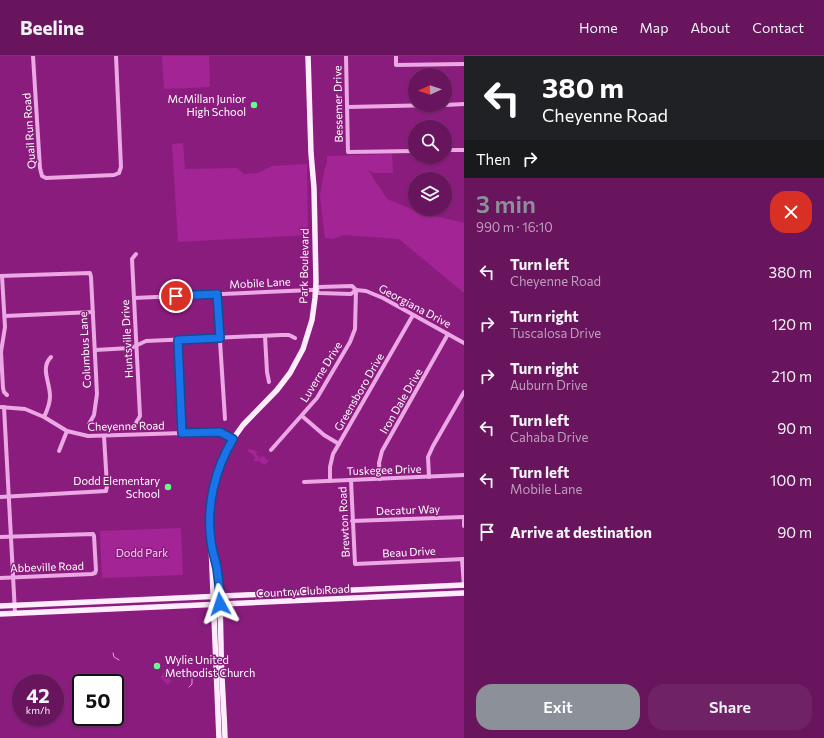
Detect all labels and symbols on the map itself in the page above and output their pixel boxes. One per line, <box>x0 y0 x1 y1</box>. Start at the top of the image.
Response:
street label: Bessemer Drive <box>330 65 345 143</box>
north arrow <box>408 68 452 112</box>
place label: McMillan Junior High School <box>168 92 247 118</box>
street label: Quail Run Road <box>19 93 38 169</box>
marker: McMillan Junior High School <box>249 100 259 110</box>
street label: Park Boulevard <box>296 228 311 304</box>
street label: Mobile Lane <box>229 274 291 291</box>
pin <box>159 279 193 313</box>
street label: Georgiana Drive <box>377 281 454 330</box>
street label: Huntsville Drive <box>118 299 135 379</box>
street label: Columbus Lane <box>76 311 93 389</box>
street label: Luverne Drive <box>297 339 344 404</box>
street label: Greensboro Drive <box>331 350 386 433</box>
street label: Iron Dale Drive <box>377 366 425 436</box>
street label: Cheyenne Road <box>87 418 165 433</box>
street label: Tuskegee Drive <box>346 462 422 477</box>
place label: Dodd Elementary School <box>73 474 160 500</box>
marker: Dodd Elementary School <box>163 482 173 492</box>
street label: Brewton Road <box>335 486 352 558</box>
street label: Decatur Way <box>376 502 441 517</box>
street label: Beau Drive <box>382 544 436 559</box>
park label: Dodd Park <box>116 546 168 559</box>
street label: Abbeville Road <box>10 559 84 574</box>
street label: Country Club Road <box>256 582 350 599</box>
position arrow <box>199 583 241 625</box>
place label: Wylie United Methodist Church <box>165 653 255 679</box>
marker: Wylie United Methodist Church <box>152 661 162 671</box>
speed limit sign: 50 <box>72 674 124 726</box>

